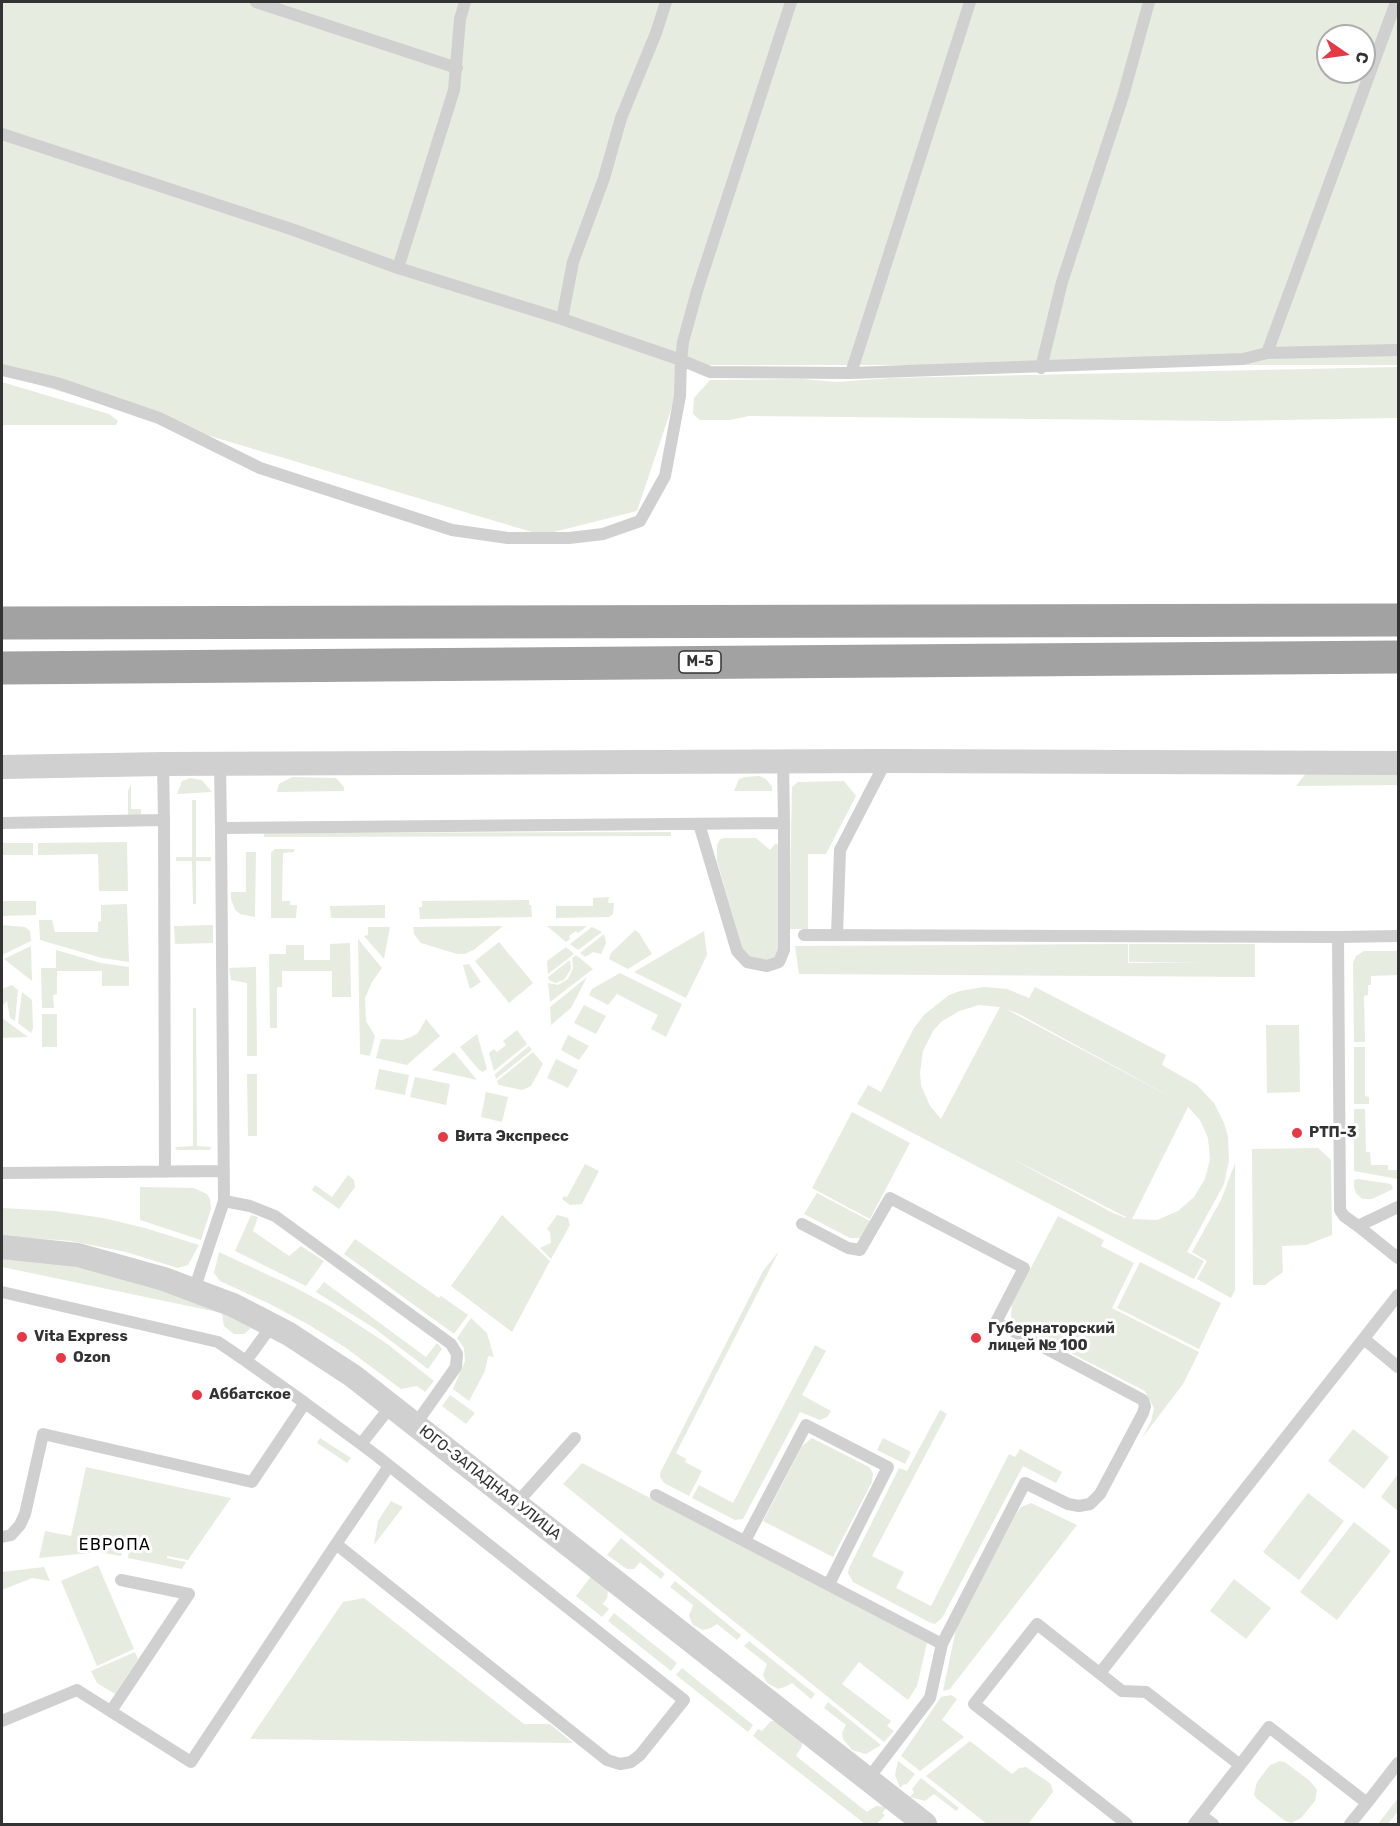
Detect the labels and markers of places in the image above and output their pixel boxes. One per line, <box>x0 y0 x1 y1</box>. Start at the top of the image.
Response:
place label: РТП-3 <box>1309 1124 1357 1142</box>
marker: РТП-3 <box>1290 1126 1304 1140</box>
place label: Вита Экспресс <box>455 1128 569 1146</box>
marker: Вита Экспресс <box>436 1130 450 1144</box>
place label: Губернаторский лицей № 100 <box>988 1320 1115 1355</box>
place label: Vita Express <box>34 1328 128 1346</box>
marker: Vita Express <box>15 1330 29 1344</box>
marker: Губернаторский лицей № 100 <box>969 1331 983 1345</box>
place label: Ozon <box>73 1349 111 1367</box>
marker: Ozon <box>54 1351 68 1365</box>
place label: Аббатское <box>209 1386 291 1404</box>
marker: Аббатское <box>190 1388 204 1402</box>

